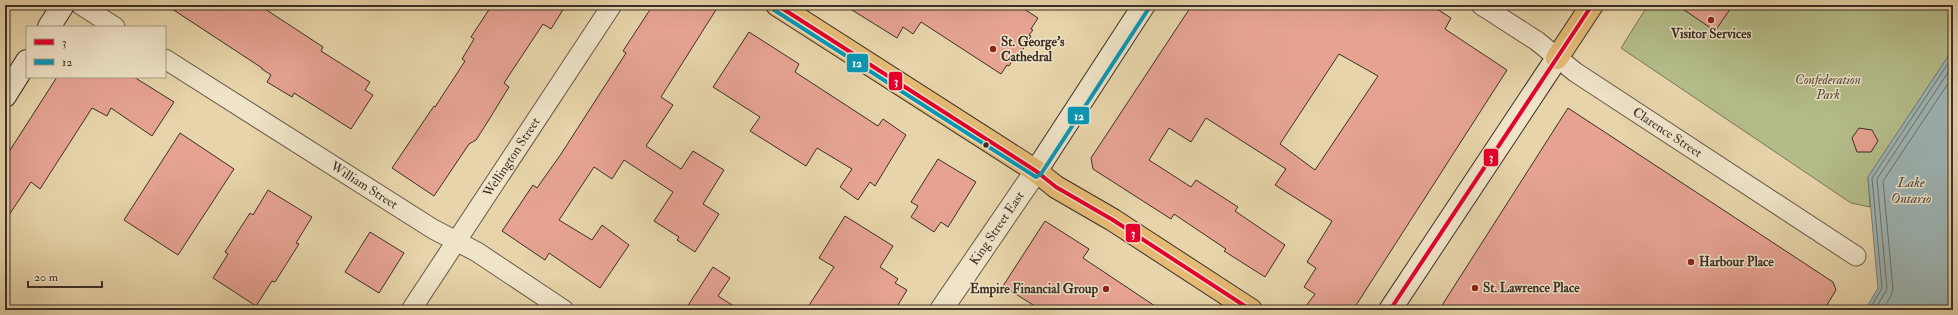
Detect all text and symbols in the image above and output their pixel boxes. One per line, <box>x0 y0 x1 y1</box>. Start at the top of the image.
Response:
marker: Visitor Services <box>1706 15 1716 25</box>
legend <box>26 26 166 78</box>
place label: Visitor Services <box>1670 26 1752 42</box>
place label: St. George's Cathedral <box>1001 34 1065 65</box>
text: 3 <box>62 35 67 50</box>
marker: St. George's Cathedral <box>988 44 998 54</box>
line badge: 12 <box>846 53 869 73</box>
text: 12 <box>62 55 72 70</box>
text: 12 <box>852 57 862 70</box>
line badge: 3 <box>888 71 903 91</box>
park label: Confederation Park <box>1795 72 1861 103</box>
text: 3 <box>894 75 898 88</box>
street label: Clarence Street <box>1630 104 1705 161</box>
line badge: 12 <box>1067 106 1090 125</box>
text: 12 <box>1074 110 1084 123</box>
street label: Wellington Street <box>479 114 544 201</box>
unlabelled marker <box>981 140 991 150</box>
line badge: 3 <box>1483 148 1499 167</box>
text: 3 <box>1489 151 1493 164</box>
street label: William Street <box>327 158 401 213</box>
water label: Lake Ontario <box>1891 174 1931 207</box>
street label: King Street East <box>966 188 1028 268</box>
line badge: 3 <box>1125 223 1141 243</box>
text: 3 <box>1131 227 1135 240</box>
place label: Harbour Place <box>1699 254 1774 270</box>
marker: Harbour Place <box>1686 257 1696 267</box>
scale bar <box>28 263 102 289</box>
text: 20 m <box>34 270 59 285</box>
place label: St. Lawrence Place <box>1483 280 1580 296</box>
place label: Empire Financial Group <box>970 281 1098 298</box>
marker: St. Lawrence Place <box>1470 283 1480 293</box>
marker: Empire Financial Group <box>1101 284 1111 294</box>

